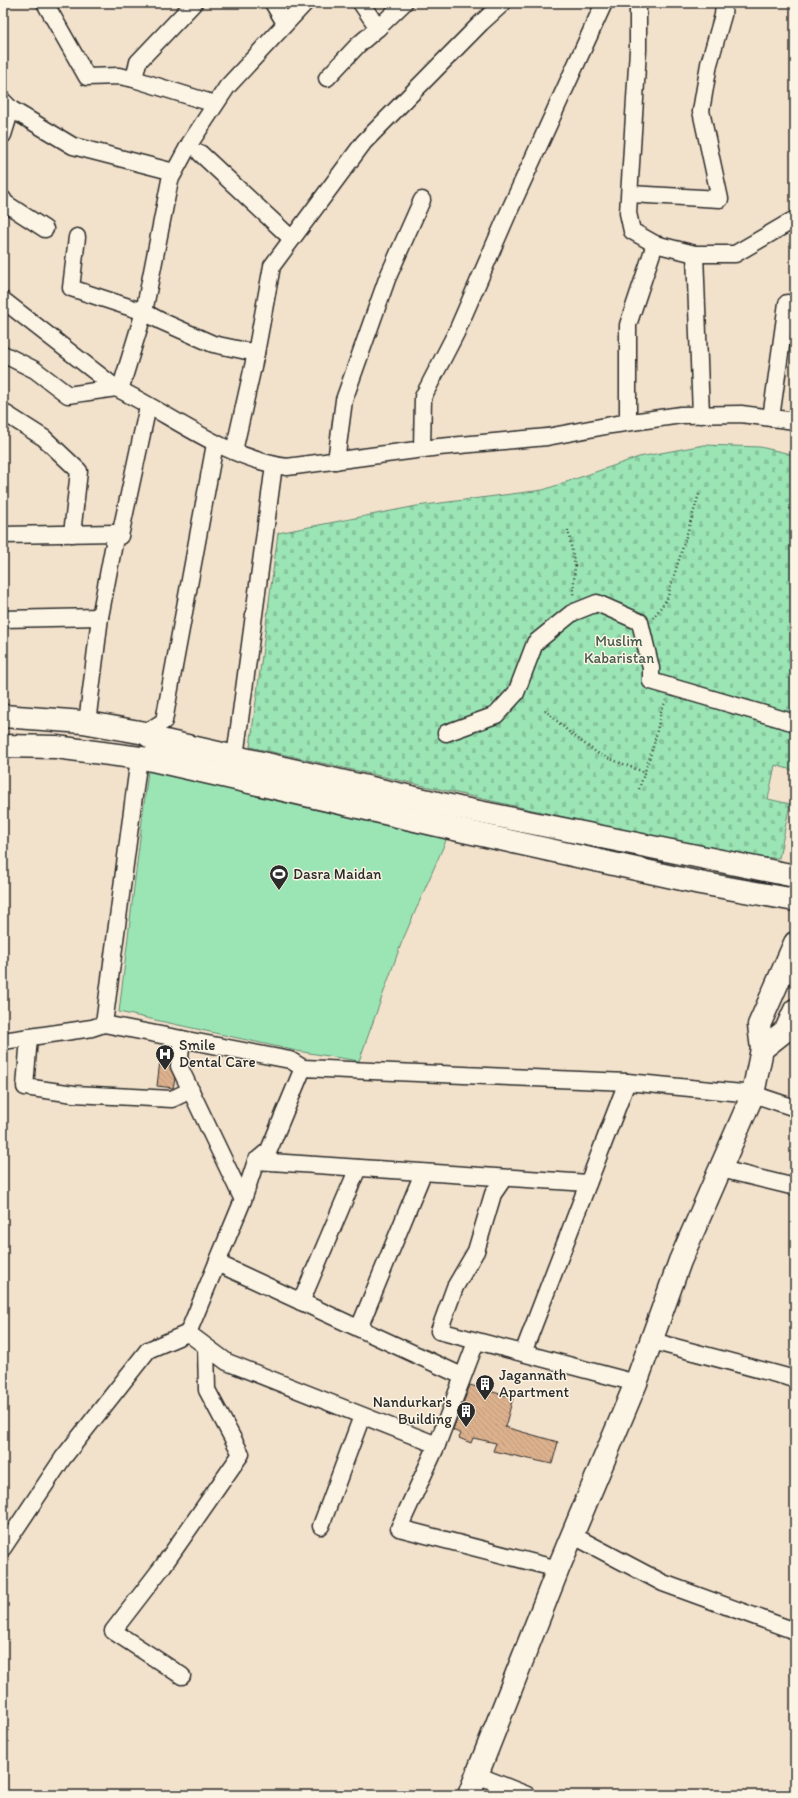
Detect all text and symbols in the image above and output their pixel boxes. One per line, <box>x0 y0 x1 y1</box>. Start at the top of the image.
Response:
park label: Muslim Kabaristan <box>584 632 654 667</box>
sports icon: Dasra Maidan <box>268 863 290 891</box>
place label: Dasra Maidan <box>293 865 382 883</box>
place label: Smile Dental Care <box>179 1036 256 1071</box>
hospital icon: Smile Dental Care <box>154 1043 176 1071</box>
place label: Jagannath Apartment <box>499 1366 569 1401</box>
building icon: Jagannath Apartment <box>474 1373 496 1401</box>
place label: Nandurkar's Building <box>373 1393 452 1428</box>
building icon: Nandurkar's Building <box>455 1400 477 1428</box>

